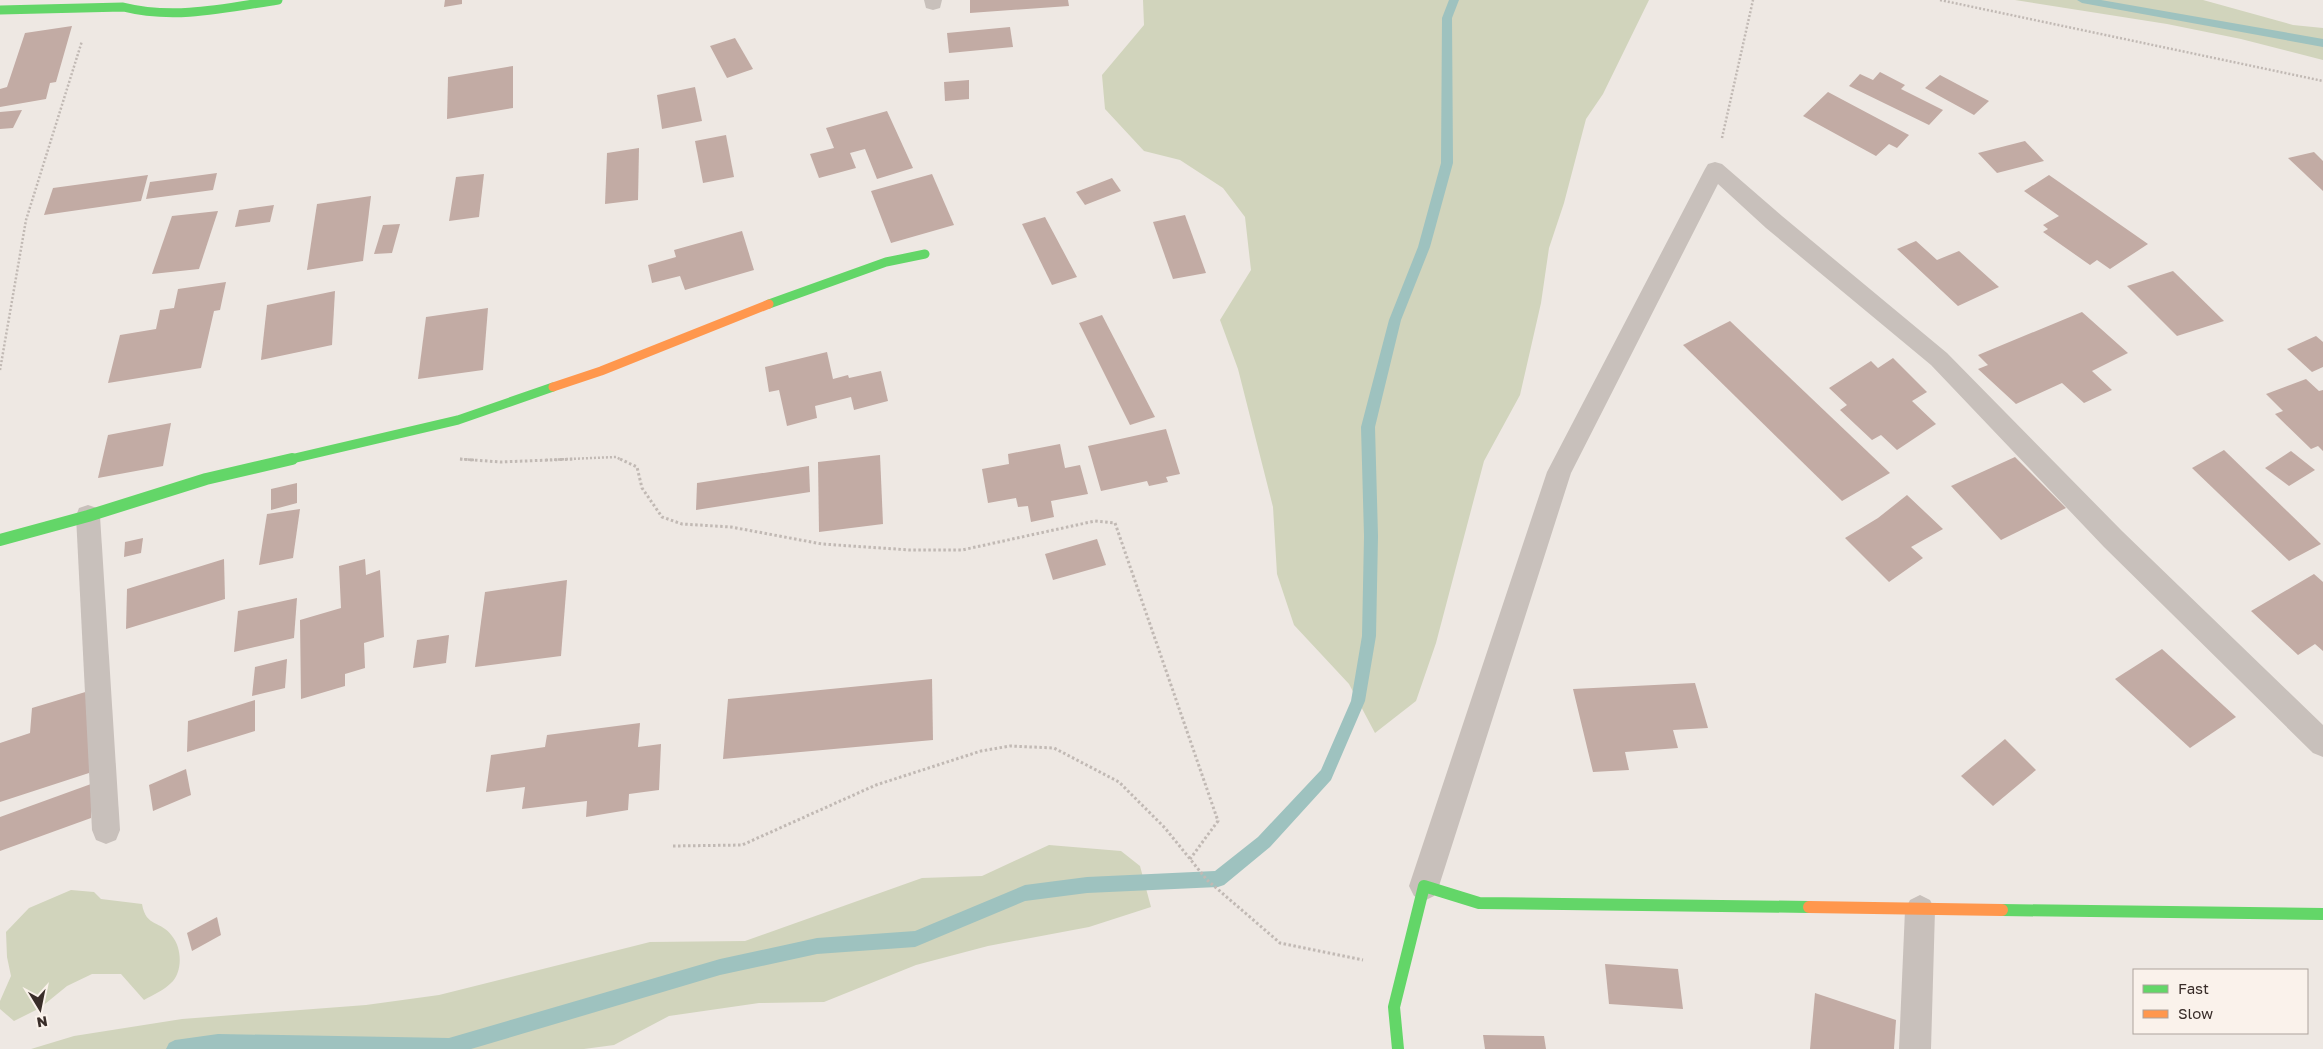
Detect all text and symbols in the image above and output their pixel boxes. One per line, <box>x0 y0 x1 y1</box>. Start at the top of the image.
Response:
legend <box>2133 969 2308 1034</box>
text: Fast <box>2178 979 2209 997</box>
north arrow <box>15 984 65 1034</box>
text: Slow <box>2178 1004 2213 1022</box>
text: N <box>36 1013 49 1032</box>

